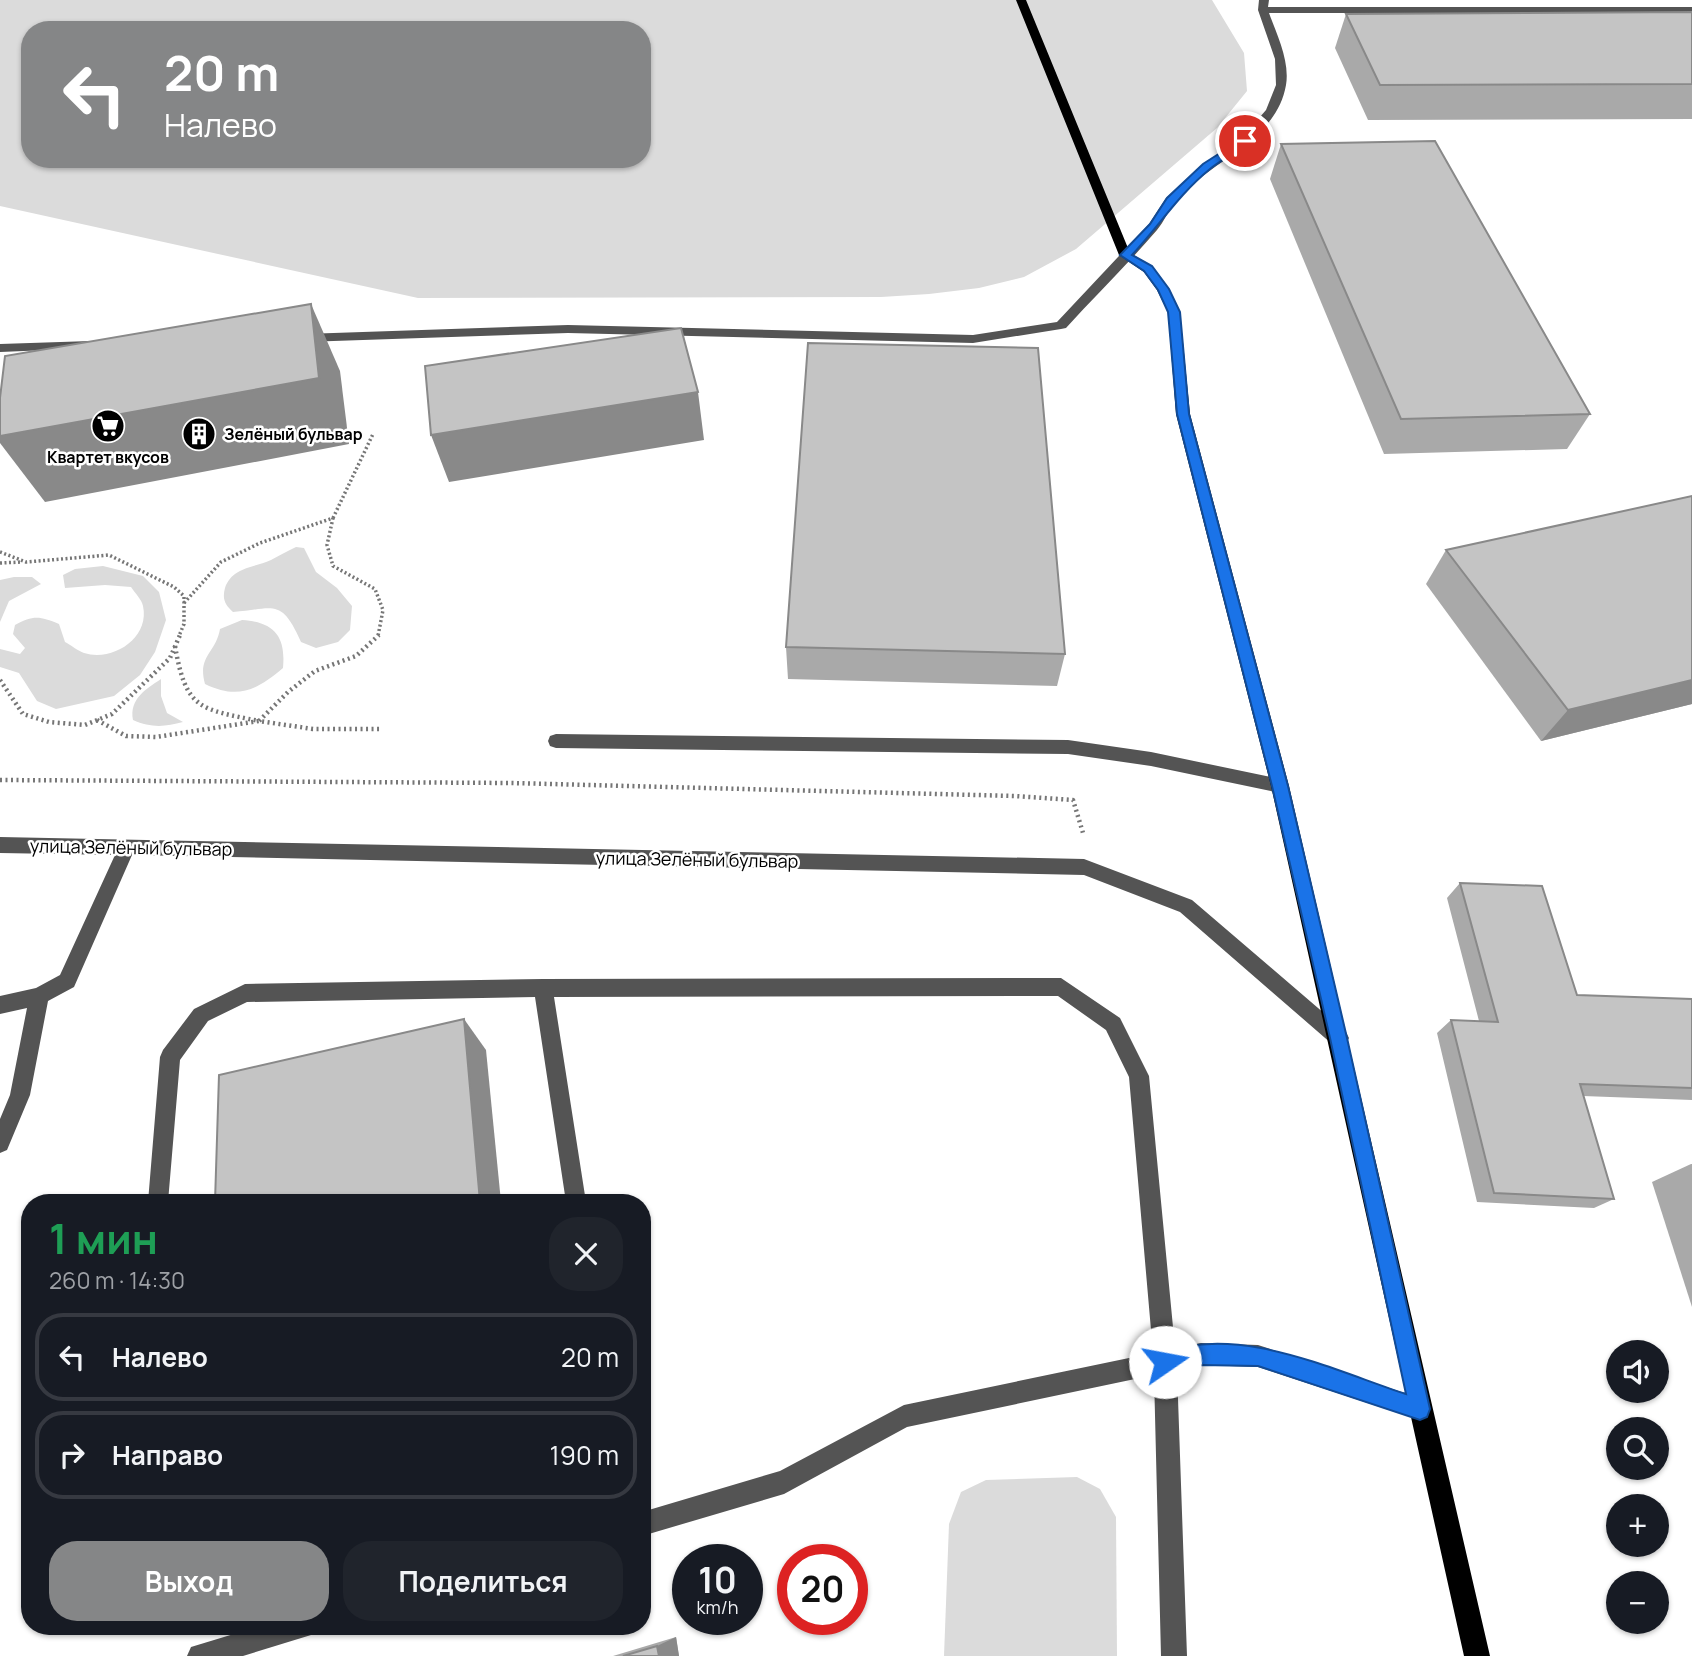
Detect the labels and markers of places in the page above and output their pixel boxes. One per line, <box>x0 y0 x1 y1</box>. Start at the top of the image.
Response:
pin <box>1215 111 1275 171</box>
supermarket icon: Квартет вкусов <box>89 407 127 445</box>
building icon: Зелёный бульвар <box>180 415 218 453</box>
place label: Зелёный бульвар <box>224 423 363 445</box>
place label: Квартет вкусов <box>47 446 169 468</box>

